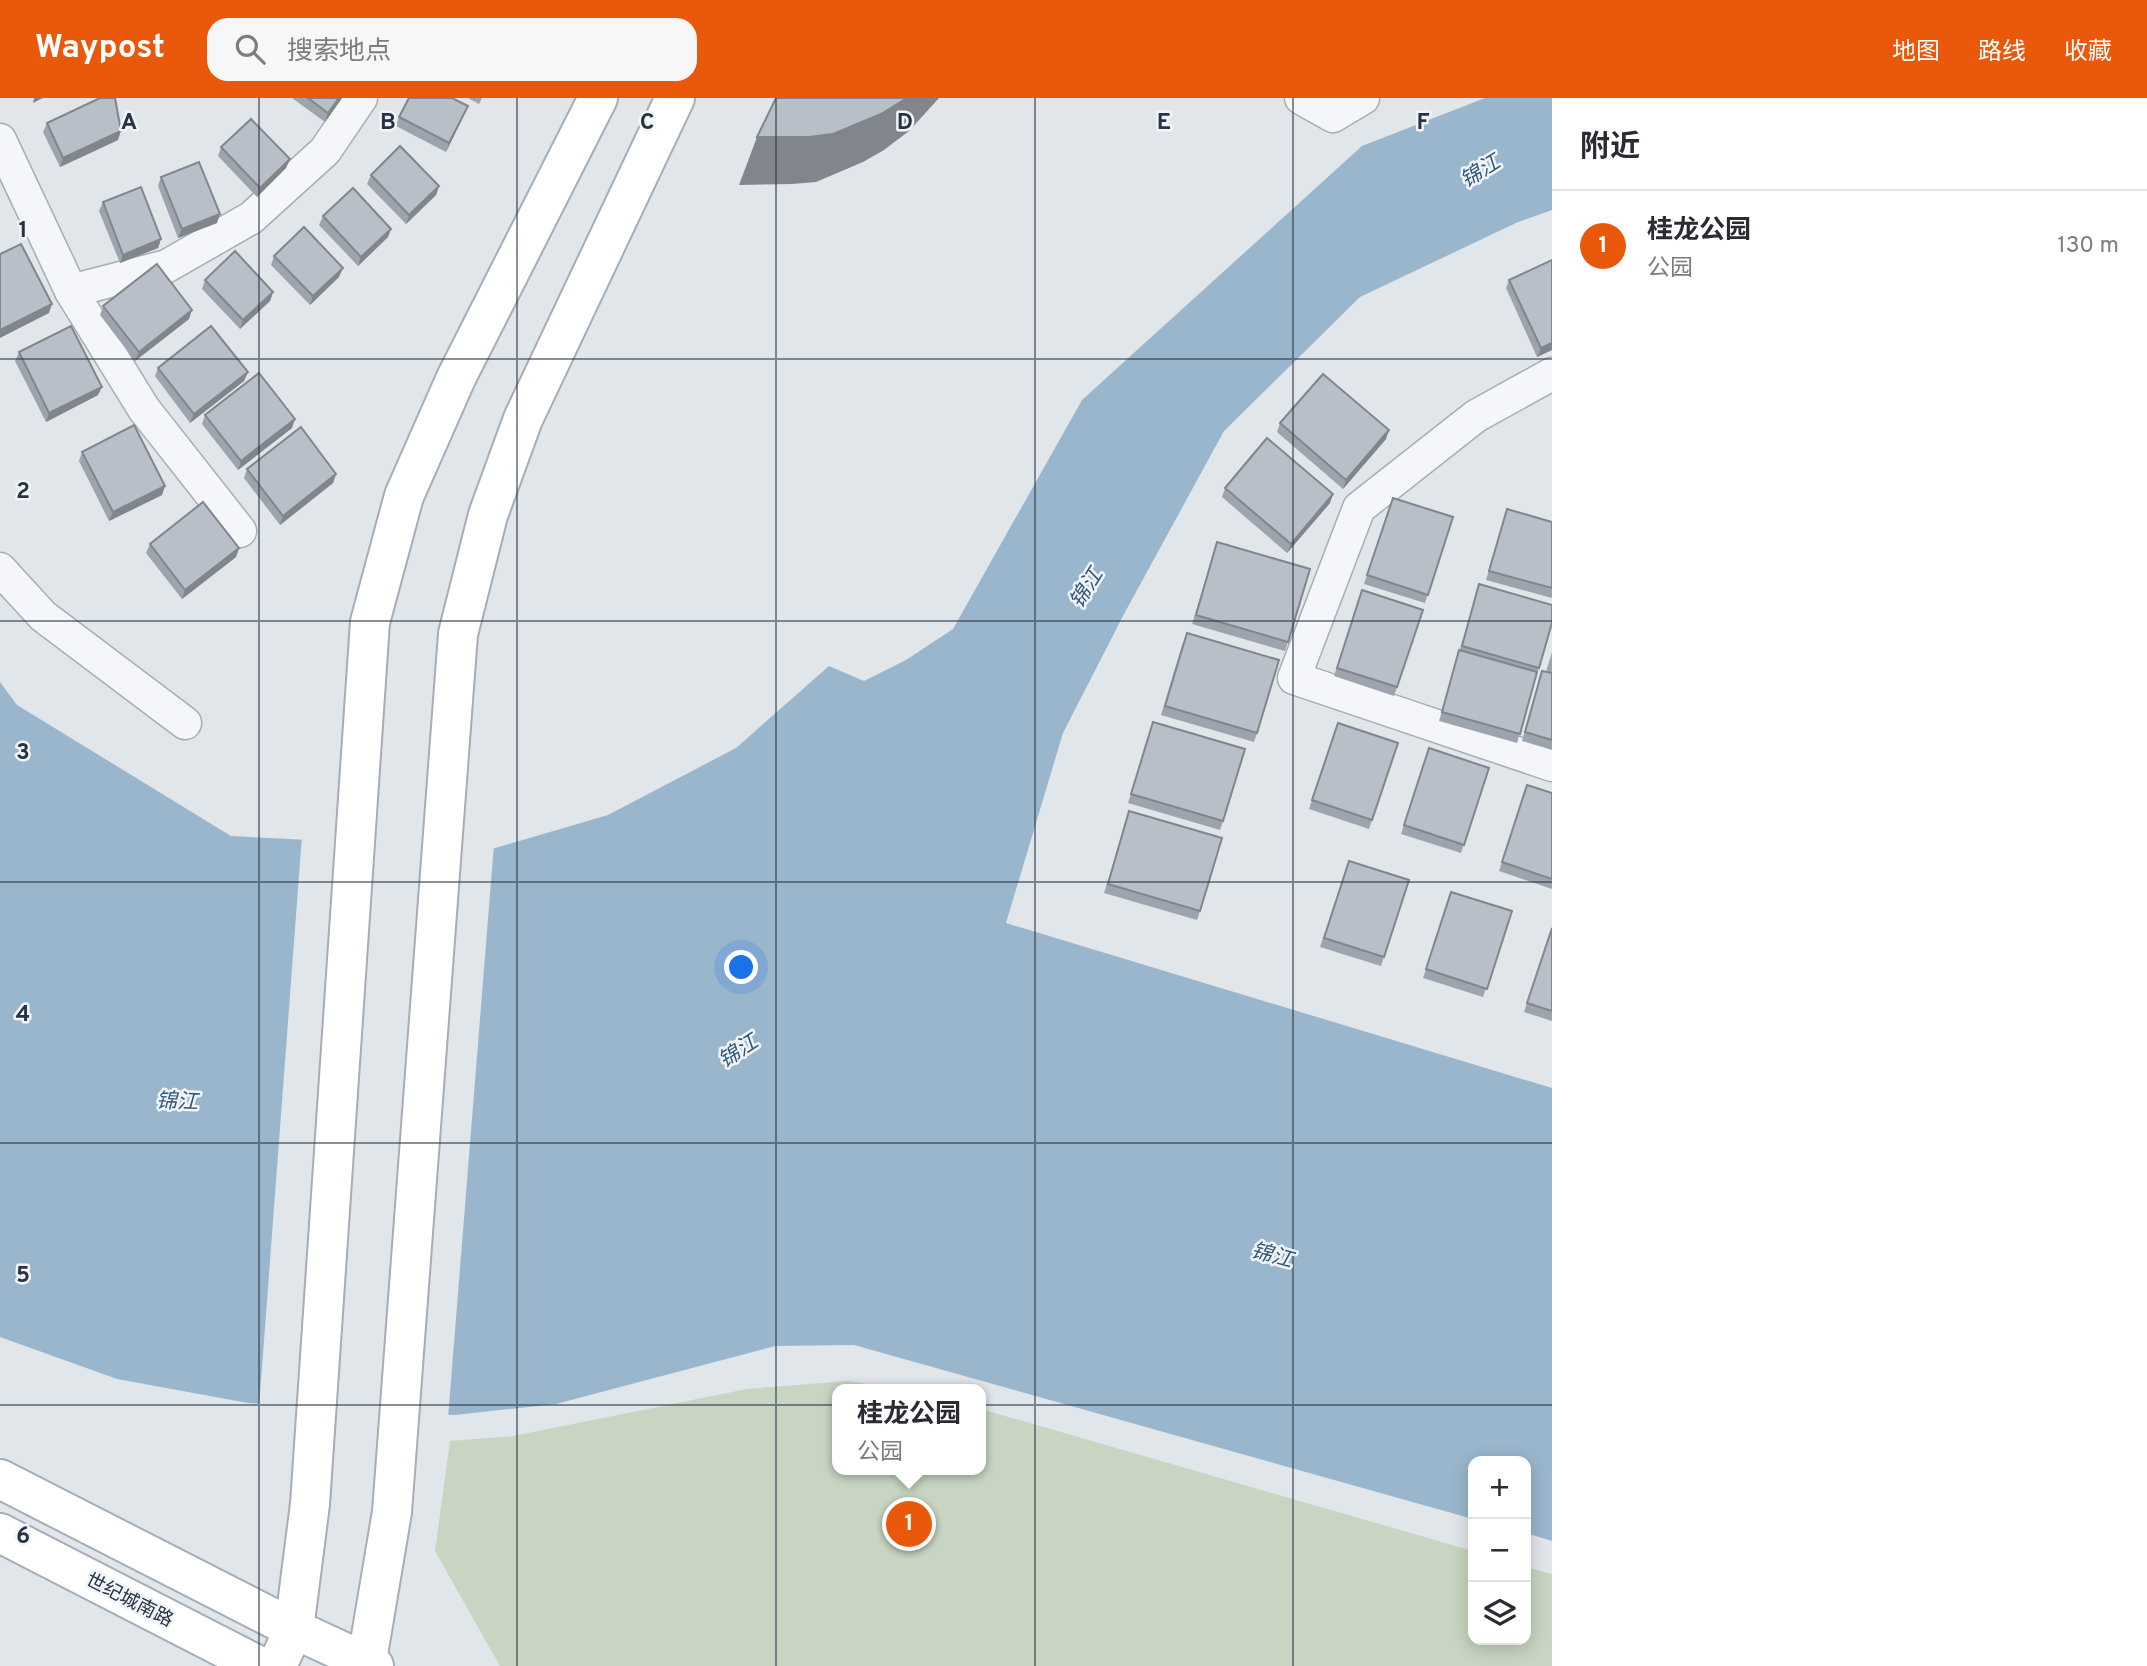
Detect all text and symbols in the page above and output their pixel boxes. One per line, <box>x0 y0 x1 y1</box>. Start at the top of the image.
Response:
search box <box>207 18 697 81</box>
text: Waypost <box>35 28 165 70</box>
icon: search <box>231 30 269 68</box>
text: 搜索地点 <box>287 36 391 69</box>
text: 地图 <box>1892 38 1940 68</box>
text: 路线 <box>1978 38 2026 68</box>
text: 收藏 <box>2064 38 2112 68</box>
text: A <box>121 109 137 138</box>
text: B <box>380 109 396 138</box>
text: C <box>640 109 654 138</box>
text: D <box>897 109 913 138</box>
text: E <box>1157 109 1171 138</box>
text: F <box>1416 109 1430 138</box>
text: 附近 <box>1580 130 1640 167</box>
water label: 锦江 <box>1456 149 1507 195</box>
text: 桂龙公园 <box>1647 215 1751 248</box>
text: 1 <box>18 217 28 246</box>
text: 1 <box>1598 232 1608 261</box>
text: 130 m <box>2057 232 2119 261</box>
text: 公园 <box>1647 255 1693 284</box>
text: 2 <box>16 478 30 507</box>
water label: 锦江 <box>1065 562 1111 614</box>
text: 3 <box>16 739 30 768</box>
your location <box>724 950 758 984</box>
text: 4 <box>16 1001 30 1030</box>
water label: 锦江 <box>714 1028 765 1075</box>
water label: 锦江 <box>155 1088 200 1117</box>
water label: 锦江 <box>1248 1238 1297 1275</box>
text: 5 <box>16 1262 30 1291</box>
popup <box>832 1384 986 1475</box>
text: 桂龙公园 <box>857 1399 961 1432</box>
text: 公园 <box>857 1439 903 1468</box>
map controls <box>1468 1456 1531 1645</box>
button: + <box>1468 1456 1531 1519</box>
pin: 1 <box>886 1498 932 1550</box>
button: − <box>1468 1519 1531 1582</box>
text: 6 <box>16 1523 30 1552</box>
street label: 世纪城南路 <box>81 1569 177 1633</box>
button: layers <box>1468 1582 1531 1645</box>

